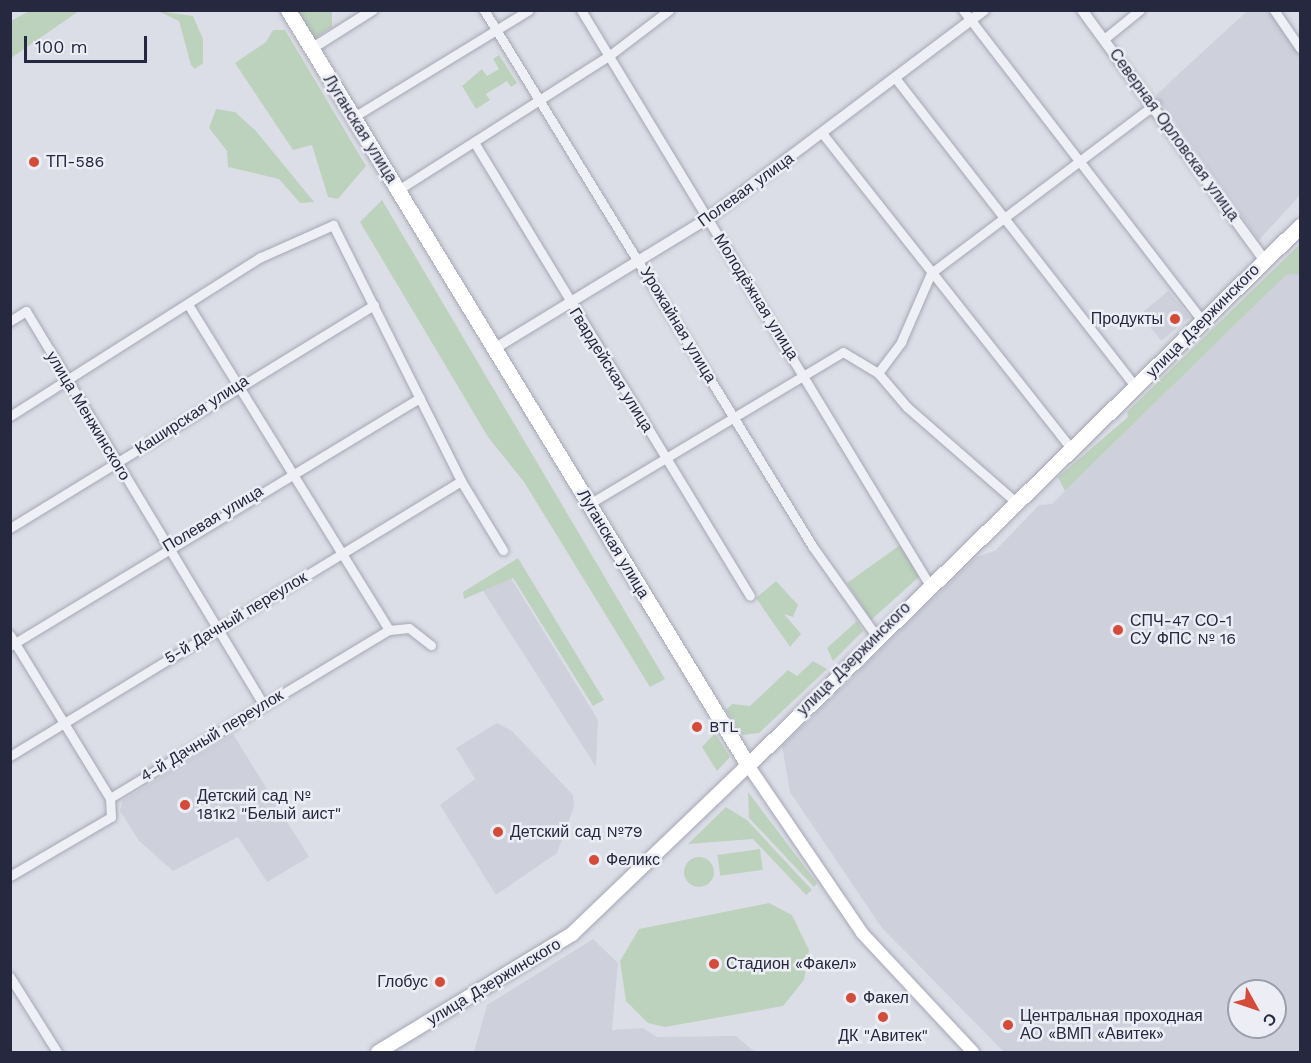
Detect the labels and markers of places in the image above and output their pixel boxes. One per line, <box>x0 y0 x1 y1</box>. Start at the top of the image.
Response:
place label: ТП-586 <box>46 152 104 172</box>
marker: ТП-586 <box>27 155 41 169</box>
place label: Продукты <box>1091 309 1163 329</box>
marker: Продукты <box>1168 312 1182 326</box>
place label: СПЧ-47 СО-1 СУ ФПС № 16 <box>1130 611 1236 649</box>
marker: СПЧ-47 СО-1 СУ ФПС № 16 <box>1111 623 1125 637</box>
place label: BTL <box>709 717 739 737</box>
marker: BTL <box>690 720 704 734</box>
place label: Детский сад № 181к2 "Белый аист" <box>197 786 341 824</box>
marker: Детский сад № 181к2 "Белый аист" <box>178 798 192 812</box>
place label: Детский сад №79 <box>510 822 643 842</box>
marker: Детский сад №79 <box>491 825 505 839</box>
place label: Феликс <box>606 850 660 870</box>
marker: Феликс <box>587 853 601 867</box>
place label: Стадион «Факел» <box>726 954 857 974</box>
marker: Стадион «Факел» <box>707 957 721 971</box>
place label: Глобус <box>377 972 428 992</box>
marker: Глобус <box>433 975 447 989</box>
place label: Факел <box>863 988 909 1008</box>
marker: Факел <box>844 991 858 1005</box>
place label: Центральная проходная АО «ВМП «Авитек» <box>1020 1006 1203 1044</box>
marker: ДК "Авитек" <box>876 1010 890 1024</box>
marker: Центральная проходная АО «ВМП «Авитек» <box>1001 1018 1015 1032</box>
place label: ДК "Авитек" <box>838 1026 928 1046</box>

